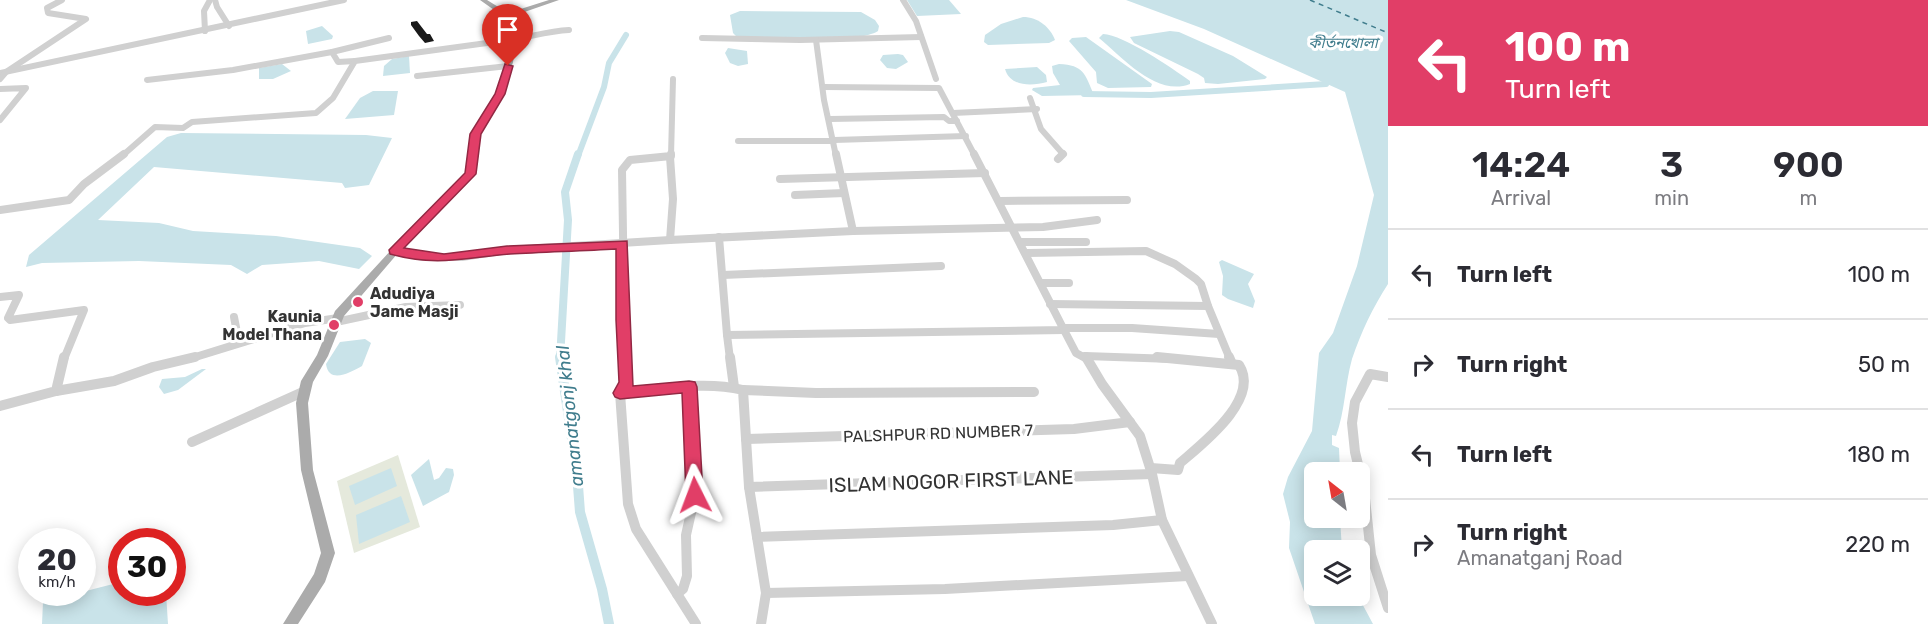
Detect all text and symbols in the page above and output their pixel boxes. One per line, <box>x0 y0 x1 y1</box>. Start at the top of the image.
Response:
pin <box>482 4 533 66</box>
icon: arrive <box>491 13 524 46</box>
text: 100 m <box>1505 22 1630 72</box>
icon: left <box>1406 24 1484 102</box>
water label: কীর্তনখোলা <box>1308 34 1381 52</box>
text: Turn left <box>1505 73 1610 105</box>
text: 14:24 <box>1472 143 1570 186</box>
text: 3 <box>1660 143 1683 186</box>
text: 900 <box>1773 143 1844 186</box>
text: Arrival <box>1491 186 1551 210</box>
text: min <box>1654 186 1689 210</box>
text: m <box>1800 186 1817 210</box>
icon: left <box>1406 258 1439 291</box>
text: Turn left <box>1457 261 1552 288</box>
text: 100 m <box>1848 261 1910 288</box>
place label: Adudiya Jame Masji <box>370 284 459 321</box>
marker: Adudiya Jame Masji <box>351 295 365 309</box>
place label: Kaunia Model Thana <box>222 307 322 344</box>
marker: Kaunia Model Thana <box>327 318 341 332</box>
water label: amanatgonj khal <box>552 344 588 488</box>
icon: right <box>1406 348 1439 381</box>
text: Turn right <box>1457 351 1567 378</box>
text: 50 m <box>1858 351 1910 378</box>
street label: PALSHPUR RD NUMBER 7 <box>843 421 1033 446</box>
icon: left <box>1406 438 1439 471</box>
text: Turn left <box>1457 441 1552 468</box>
text: 180 m <box>1848 441 1910 468</box>
north arrow <box>1304 462 1370 528</box>
map controls <box>1304 462 1370 606</box>
position arrow <box>663 463 727 527</box>
street label: ISLAM NOGOR FIRST LANE <box>828 465 1074 497</box>
text: Turn right <box>1457 519 1567 546</box>
speed limit sign: 30 <box>108 528 186 606</box>
icon: right <box>1406 528 1439 561</box>
text: 220 m <box>1845 531 1910 558</box>
button: layers <box>1304 540 1370 606</box>
text: 20 <box>37 542 77 578</box>
text: Amanatganj Road <box>1457 546 1623 570</box>
text: km/h <box>38 573 76 591</box>

